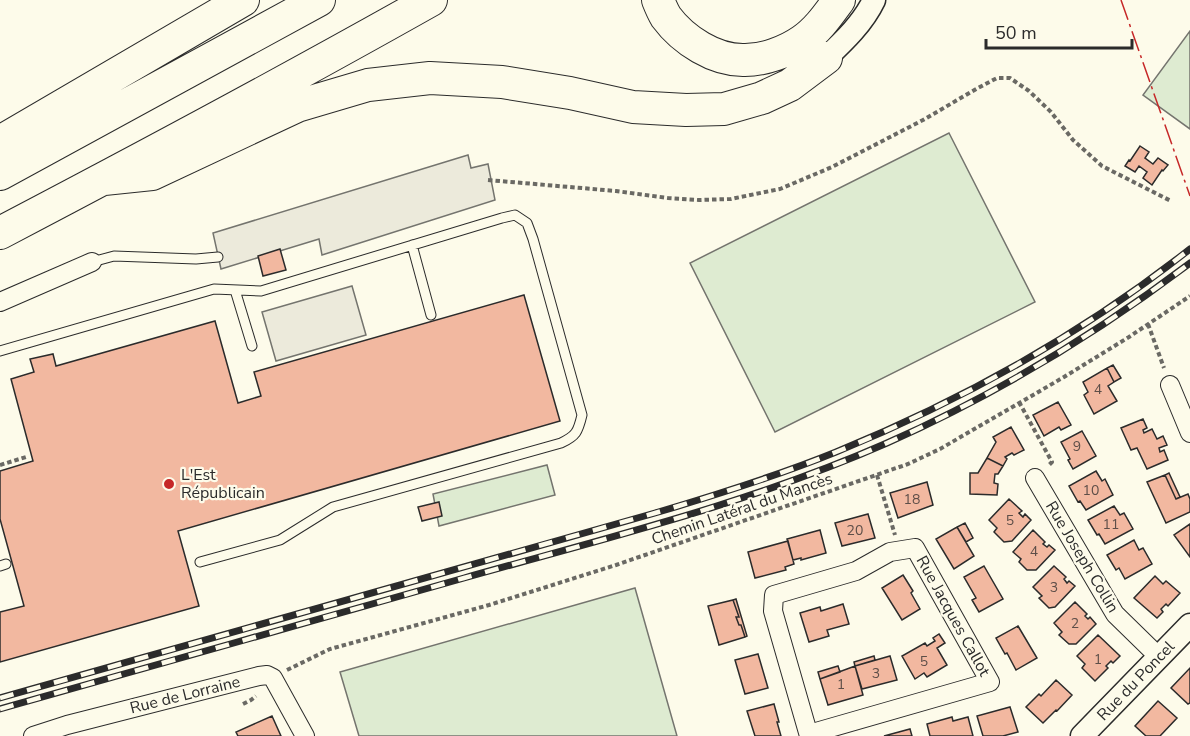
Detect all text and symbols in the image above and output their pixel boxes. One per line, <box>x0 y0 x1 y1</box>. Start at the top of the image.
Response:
scale bar <box>986 12 1132 50</box>
text: 50 m <box>995 21 1037 45</box>
house number: 4 <box>1094 380 1102 399</box>
house number: 9 <box>1073 437 1081 456</box>
place label: L'Est Républicain <box>181 464 265 504</box>
street label: Chemin Latéral du Mancès <box>648 468 836 550</box>
marker: L'Est Républicain <box>162 477 176 491</box>
house number: 10 <box>1083 481 1099 500</box>
house number: 18 <box>904 490 920 509</box>
street label: Rue Joseph Collin <box>1040 497 1124 617</box>
house number: 5 <box>1006 511 1014 530</box>
house number: 11 <box>1103 515 1119 534</box>
house number: 20 <box>847 521 863 540</box>
house number: 4 <box>1030 542 1038 561</box>
street label: Rue Jacques Callot <box>911 552 995 681</box>
house number: 3 <box>1050 578 1058 597</box>
house number: 2 <box>1071 614 1079 633</box>
street label: Rue du Poncel <box>1092 636 1180 726</box>
house number: 1 <box>1094 650 1102 669</box>
house number: 5 <box>920 652 928 671</box>
house number: 3 <box>872 664 880 683</box>
street label: Rue de Lorraine <box>128 671 242 719</box>
house number: 1 <box>837 675 845 694</box>

